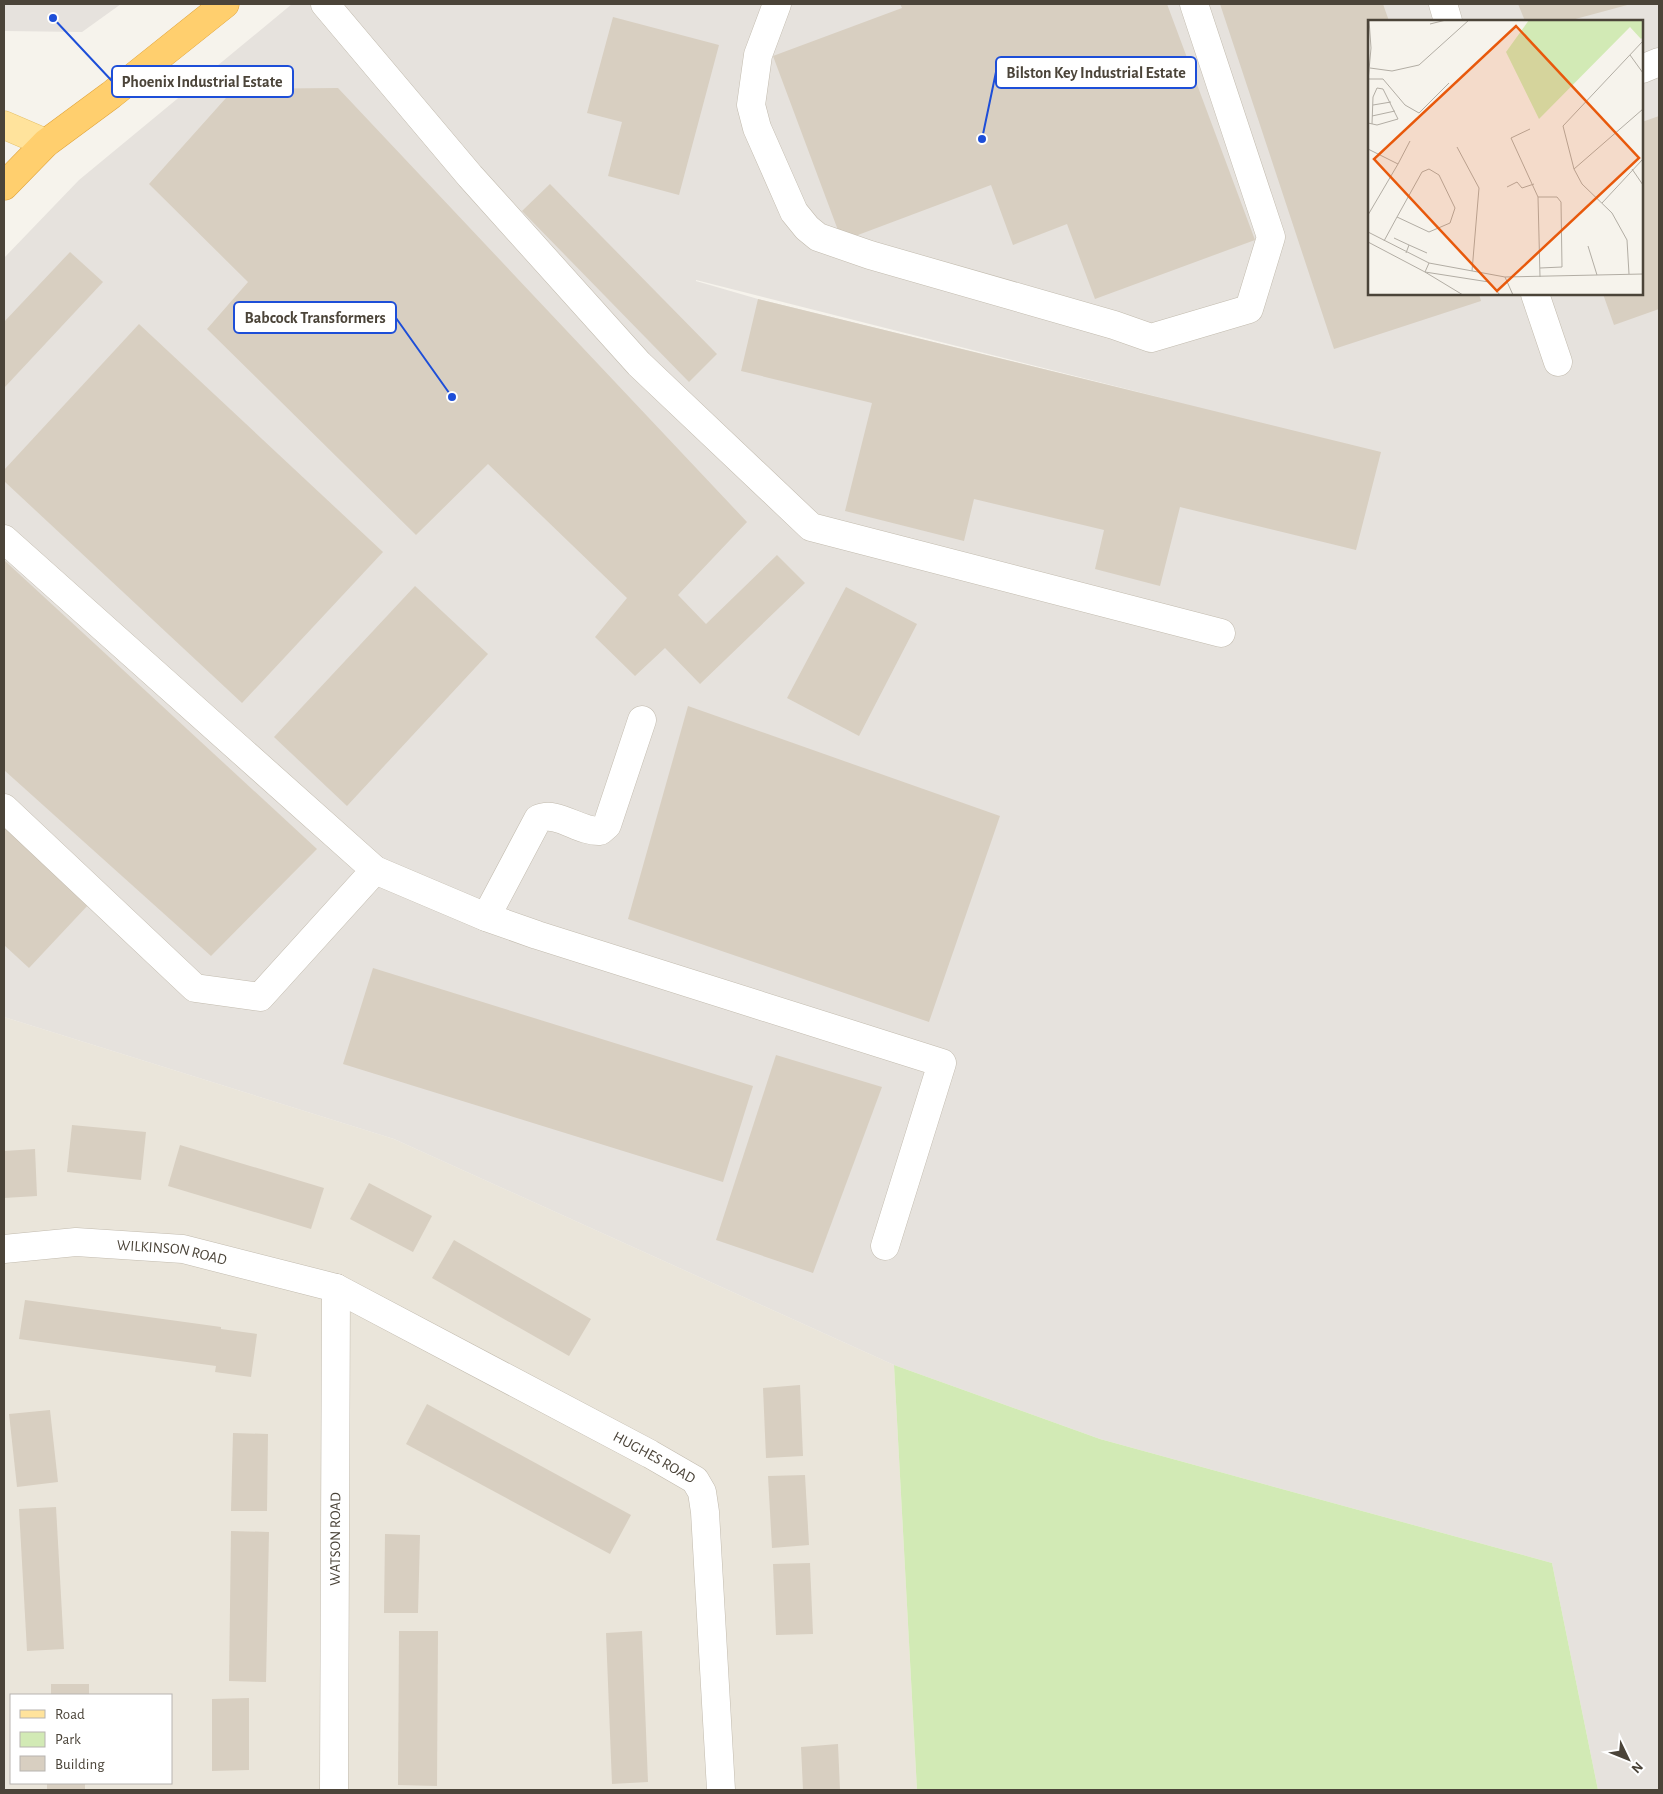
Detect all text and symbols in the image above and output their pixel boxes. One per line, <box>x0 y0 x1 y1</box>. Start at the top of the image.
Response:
inset map <box>1368 20 1643 295</box>
callout: Bilston Key Industrial Estate <box>996 57 1196 88</box>
text: Bilston Key Industrial Estate <box>1006 65 1186 82</box>
callout: Phoenix Industrial Estate <box>112 66 293 97</box>
text: Phoenix Industrial Estate <box>122 74 283 90</box>
callout: Babcock Transformers <box>234 302 396 333</box>
text: Babcock Transformers <box>244 310 386 326</box>
street label: WILKINSON ROAD <box>116 1237 229 1267</box>
street label: HUGHES ROAD <box>611 1428 698 1486</box>
street label: WATSON ROAD <box>327 1492 343 1586</box>
legend <box>10 1694 172 1784</box>
text: Road <box>55 1707 85 1722</box>
text: Park <box>55 1732 81 1747</box>
north arrow <box>1603 1734 1653 1784</box>
text: Building <box>55 1757 105 1772</box>
text: N <box>1628 1759 1645 1776</box>

